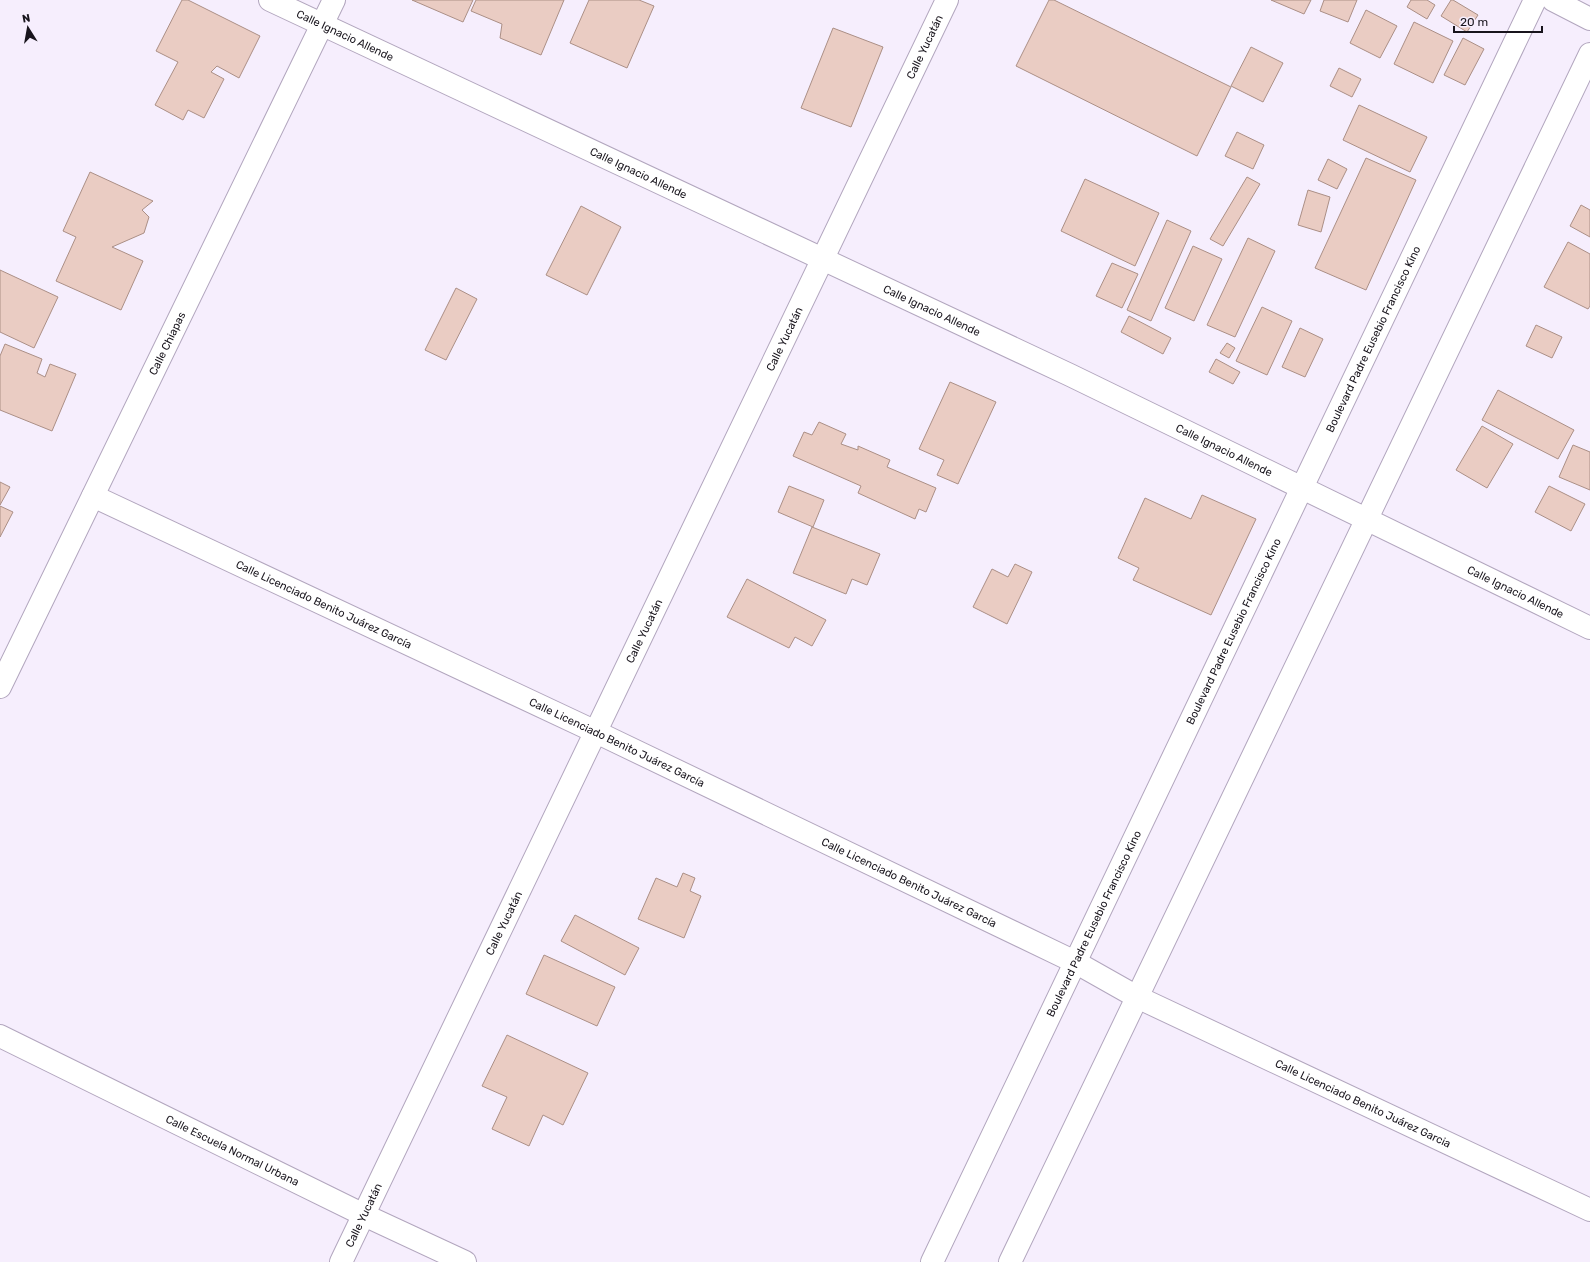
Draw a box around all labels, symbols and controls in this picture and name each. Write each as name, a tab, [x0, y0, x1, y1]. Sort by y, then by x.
street label: Calle Ignacio Allende	[294, 7, 396, 64]
north arrow	[8, 8, 48, 48]
scale bar	[1454, 8, 1542, 34]
text: N	[21, 12, 31, 26]
street label: Calle Yucatán	[904, 13, 946, 81]
text: 20 m	[1460, 15, 1488, 29]
street label: Calle Ignacio Allende	[588, 145, 689, 202]
street label: Boulevard Padre Eusebio Francisco Kino	[1323, 244, 1424, 434]
street label: Calle Ignacio Allende	[881, 282, 982, 339]
street label: Calle Yucatán	[764, 305, 806, 373]
street label: Calle Chiapas	[147, 310, 189, 377]
street label: Calle Ignacio Allende	[1174, 421, 1274, 479]
street label: Boulevard Padre Eusebio Francisco Kino	[1184, 536, 1284, 727]
street label: Calle Licenciado Benito Juárez García	[234, 558, 414, 652]
street label: Calle Ignacio Allende	[1465, 563, 1566, 621]
street label: Calle Yucatán	[624, 597, 665, 665]
street label: Calle Licenciado Benito Juárez García	[527, 696, 707, 790]
street label: Boulevard Padre Eusebio Francisco Kino	[1044, 829, 1144, 1019]
street label: Calle Licenciado Benito Juárez García	[819, 835, 999, 930]
street label: Calle Yucatán	[483, 889, 525, 957]
street label: Calle Licenciado Benito Juárez Garcia	[1273, 1057, 1453, 1151]
street label: Calle Escuela Normal Urbana	[163, 1112, 301, 1189]
street label: Calle Yucatán	[343, 1181, 385, 1249]

